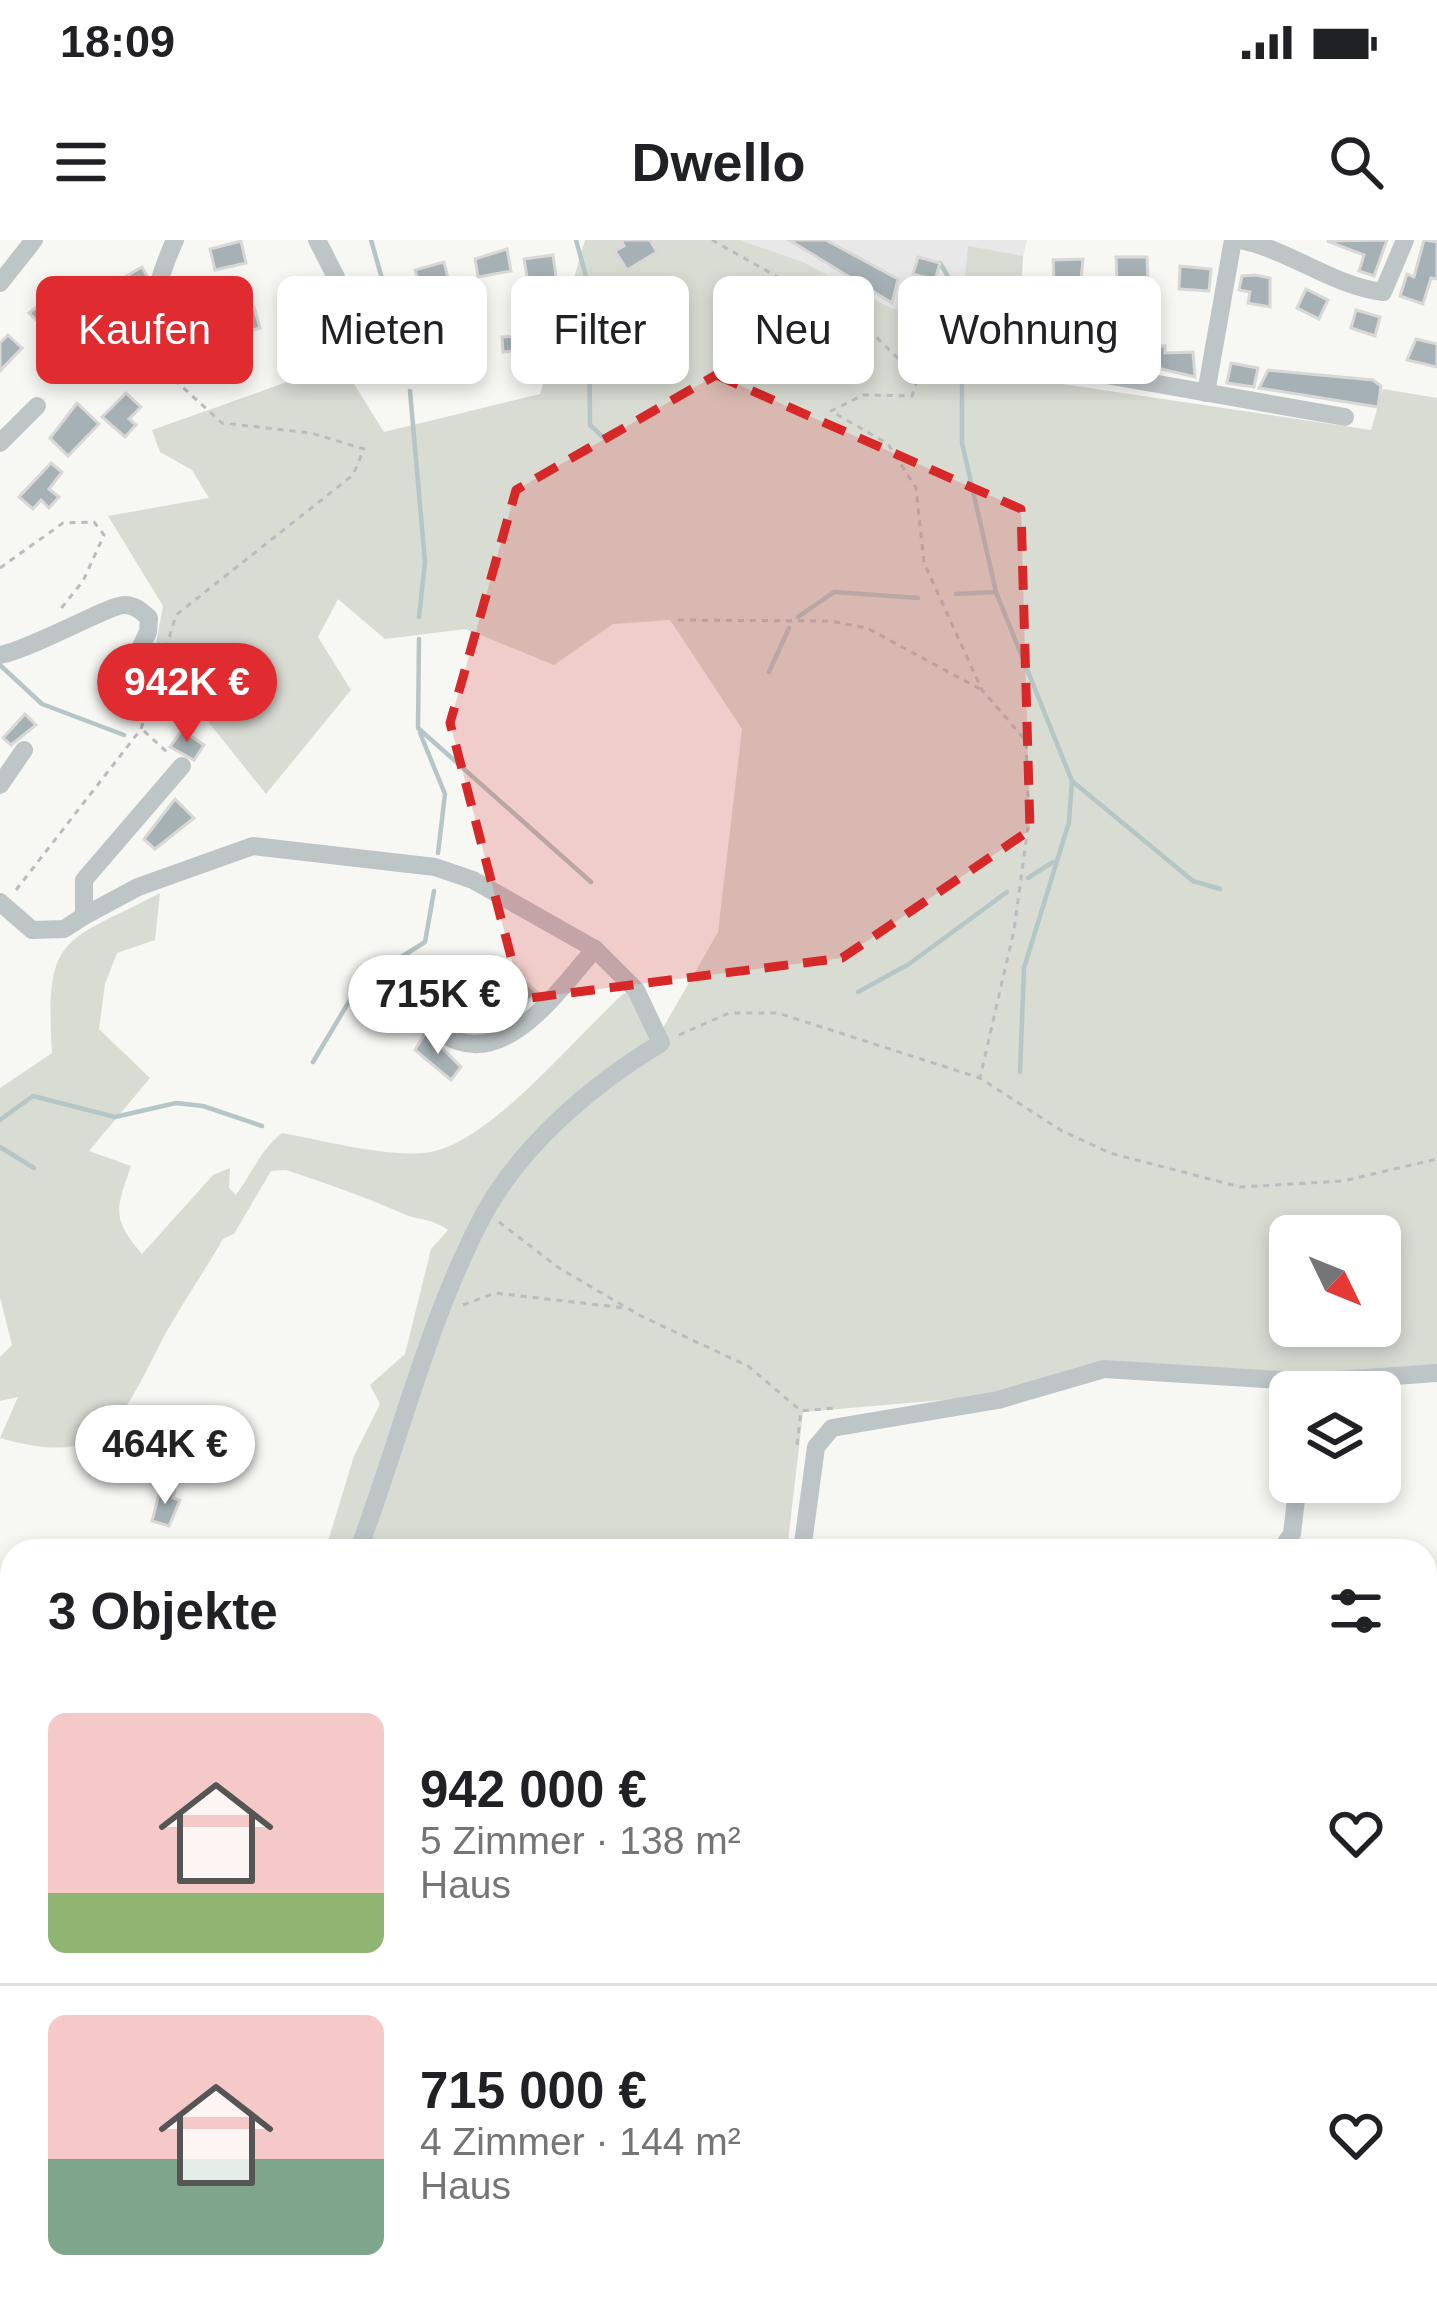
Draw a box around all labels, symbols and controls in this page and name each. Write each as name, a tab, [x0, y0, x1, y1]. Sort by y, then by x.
text: 18:09	[60, 16, 175, 67]
icon: menu	[48, 129, 114, 195]
icon: search	[1323, 129, 1389, 195]
text: Dwello	[631, 132, 806, 192]
chip: Kaufen	[36, 276, 253, 384]
chip: Mieten	[277, 276, 487, 384]
chip: Filter	[511, 276, 689, 384]
chip: Neu	[713, 276, 874, 384]
chip: Wohnung	[898, 276, 1161, 384]
pin: 942K €	[89, 643, 285, 745]
text: 942K €	[124, 660, 250, 703]
pin: 715K €	[340, 955, 536, 1057]
text: 715K €	[375, 972, 501, 1015]
north arrow	[1269, 1215, 1401, 1347]
map controls	[1269, 1215, 1401, 1503]
button: layers	[1269, 1371, 1401, 1503]
pin: 464K €	[67, 1405, 263, 1507]
text: 464K €	[102, 1422, 228, 1465]
icon: filters	[1323, 1578, 1389, 1644]
text: 3 Objekte	[48, 1583, 278, 1640]
icon: home	[144, 1761, 288, 1905]
text: 942 000 €	[420, 1761, 647, 1818]
icon: heart	[1323, 1800, 1389, 1866]
text: 5 Zimmer · 138 m²	[420, 1819, 741, 1862]
text: Haus	[420, 1863, 511, 1906]
text: 715 000 €	[420, 2062, 647, 2119]
icon: home	[144, 2063, 288, 2207]
icon: heart	[1323, 2102, 1389, 2168]
text: 4 Zimmer · 144 m²	[420, 2120, 741, 2163]
text: Haus	[420, 2164, 511, 2207]

